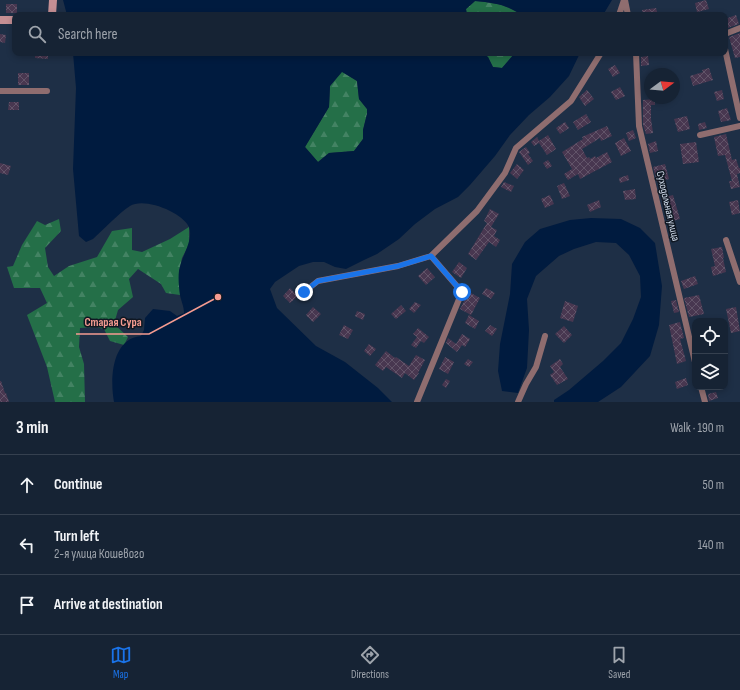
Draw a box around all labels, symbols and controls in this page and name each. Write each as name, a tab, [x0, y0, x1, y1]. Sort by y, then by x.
search box	[12, 12, 728, 56]
icon: search	[26, 23, 48, 45]
text: Search here	[58, 25, 118, 44]
north arrow	[644, 68, 680, 104]
street label: Суходольная улица	[654, 170, 682, 242]
route end	[295, 283, 313, 301]
route start	[453, 283, 471, 301]
callout: Старая Сура	[76, 310, 149, 334]
text: Старая Сура	[84, 315, 142, 330]
map controls	[692, 318, 728, 390]
button: locate	[692, 318, 728, 354]
button: layers	[692, 354, 728, 390]
text: 3 min	[16, 418, 49, 438]
text: Walk · 190 m	[670, 420, 724, 436]
icon: ahead	[16, 474, 38, 496]
text: Continue	[54, 475, 103, 494]
text: 50 m	[703, 477, 724, 493]
text: Turn left	[54, 527, 99, 546]
icon: left	[16, 534, 38, 556]
text: 140 m	[698, 537, 724, 553]
text: 2-я улица Кошевого	[54, 546, 144, 562]
icon: arrive	[16, 594, 38, 616]
text: Arrive at destination	[54, 595, 163, 614]
tab: Map	[110, 644, 132, 681]
tab: Directions	[351, 644, 389, 681]
tab: Saved	[608, 644, 630, 681]

